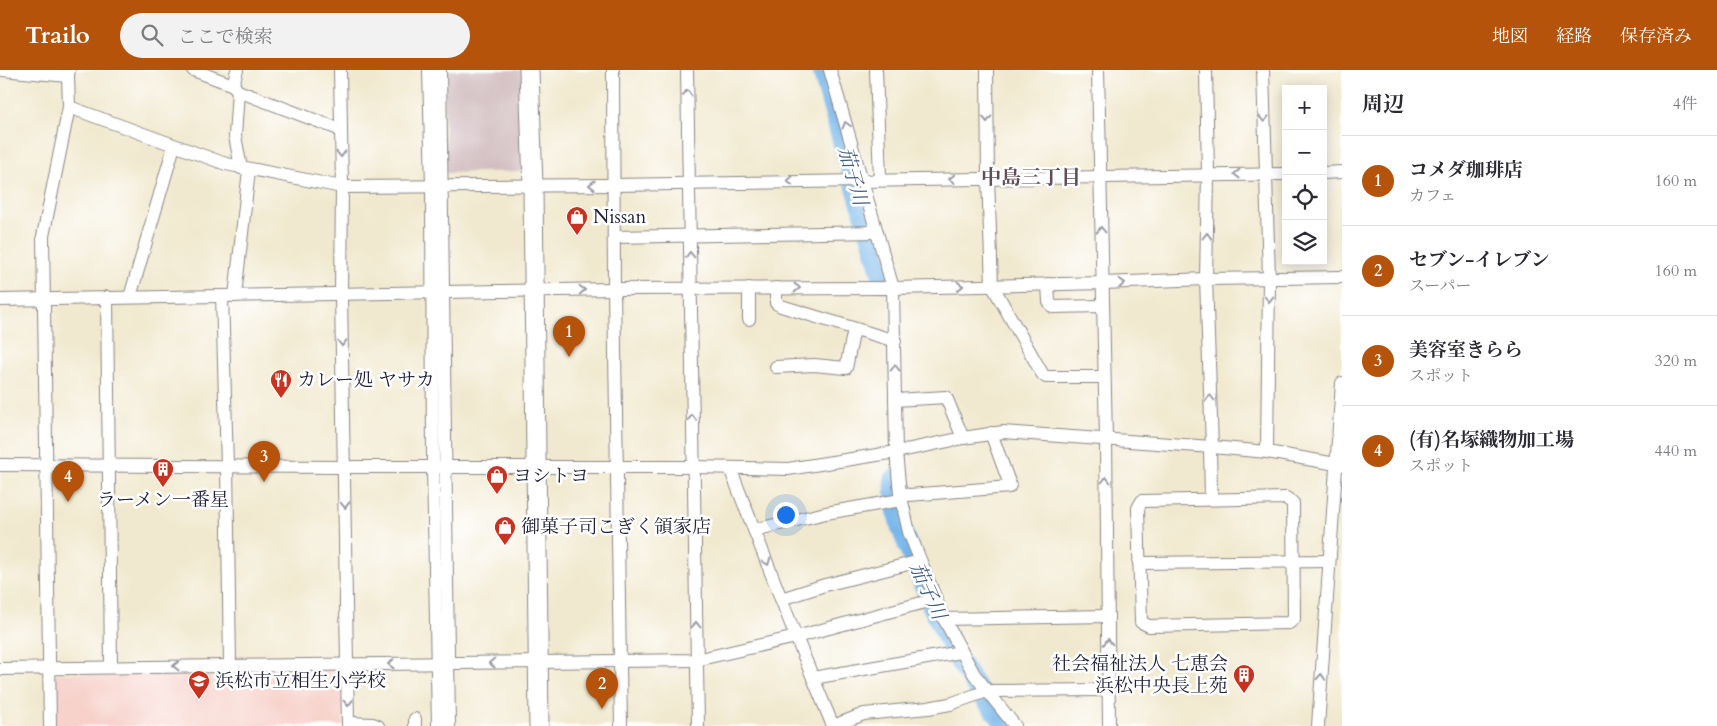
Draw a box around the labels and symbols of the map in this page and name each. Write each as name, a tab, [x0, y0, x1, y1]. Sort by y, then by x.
one-way arrow	[682, 89, 692, 96]
one-way arrow	[982, 115, 992, 123]
one-way arrow	[1259, 115, 1269, 123]
one-way arrow	[842, 121, 852, 129]
water label: 茄子川	[832, 143, 875, 210]
one-way arrow	[336, 150, 346, 158]
district label: 中島三丁目	[981, 164, 1081, 191]
one-way arrow	[1233, 169, 1240, 179]
one-way arrow	[948, 174, 956, 184]
one-way arrow	[785, 176, 793, 186]
one-way arrow	[588, 180, 596, 190]
place label: Nissan	[593, 204, 646, 230]
shop icon: Nissan	[565, 205, 589, 236]
one-way arrow	[1096, 226, 1107, 234]
one-way arrow	[1202, 232, 1212, 240]
one-way arrow	[685, 251, 696, 259]
one-way arrow	[1118, 277, 1126, 288]
one-way arrow	[956, 281, 964, 291]
one-way arrow	[794, 283, 801, 293]
one-way arrow	[578, 285, 586, 295]
one-way arrow	[1264, 295, 1274, 303]
pin: 1	[553, 316, 585, 357]
one-way arrow	[337, 340, 347, 347]
one-way arrow	[890, 364, 900, 372]
place label: カレー処 ヤサカ	[297, 367, 435, 393]
restaurant icon: カレー処 ヤサカ	[269, 368, 293, 399]
one-way arrow	[1205, 394, 1216, 402]
one-way arrow	[687, 414, 697, 422]
pin: 3	[248, 441, 280, 482]
building icon: ラーメン一番星	[151, 457, 175, 488]
pin: 4	[52, 461, 84, 502]
place label: ヨシトヨ	[513, 463, 589, 489]
shop icon: ヨシトヨ	[485, 464, 509, 495]
one-way arrow	[1101, 476, 1112, 484]
place label: ラーメン一番星	[97, 487, 229, 513]
one-way arrow	[340, 502, 351, 510]
your location	[773, 502, 799, 528]
place label: 御菓子司こぎく領家店	[521, 514, 711, 540]
shop icon: 御菓子司こぎく領家店	[493, 515, 517, 546]
one-way arrow	[760, 557, 771, 566]
water label: 茄子川	[903, 558, 953, 626]
one-way arrow	[691, 621, 701, 628]
one-way arrow	[1103, 638, 1113, 646]
place label: 社会福祉法人 七恵会 浜松中央長上苑	[1052, 651, 1228, 699]
one-way arrow	[487, 657, 495, 668]
one-way arrow	[387, 658, 395, 669]
one-way arrow	[172, 661, 180, 671]
building icon: 社会福祉法人 七恵会 浜松中央長上苑	[1232, 663, 1256, 694]
place label: 浜松市立相生小学校	[215, 668, 386, 694]
pin: 2	[586, 668, 618, 709]
school or university icon: 浜松市立相生小学校	[187, 669, 211, 700]
one-way arrow	[1315, 673, 1326, 681]
one-way arrow	[343, 700, 353, 707]

